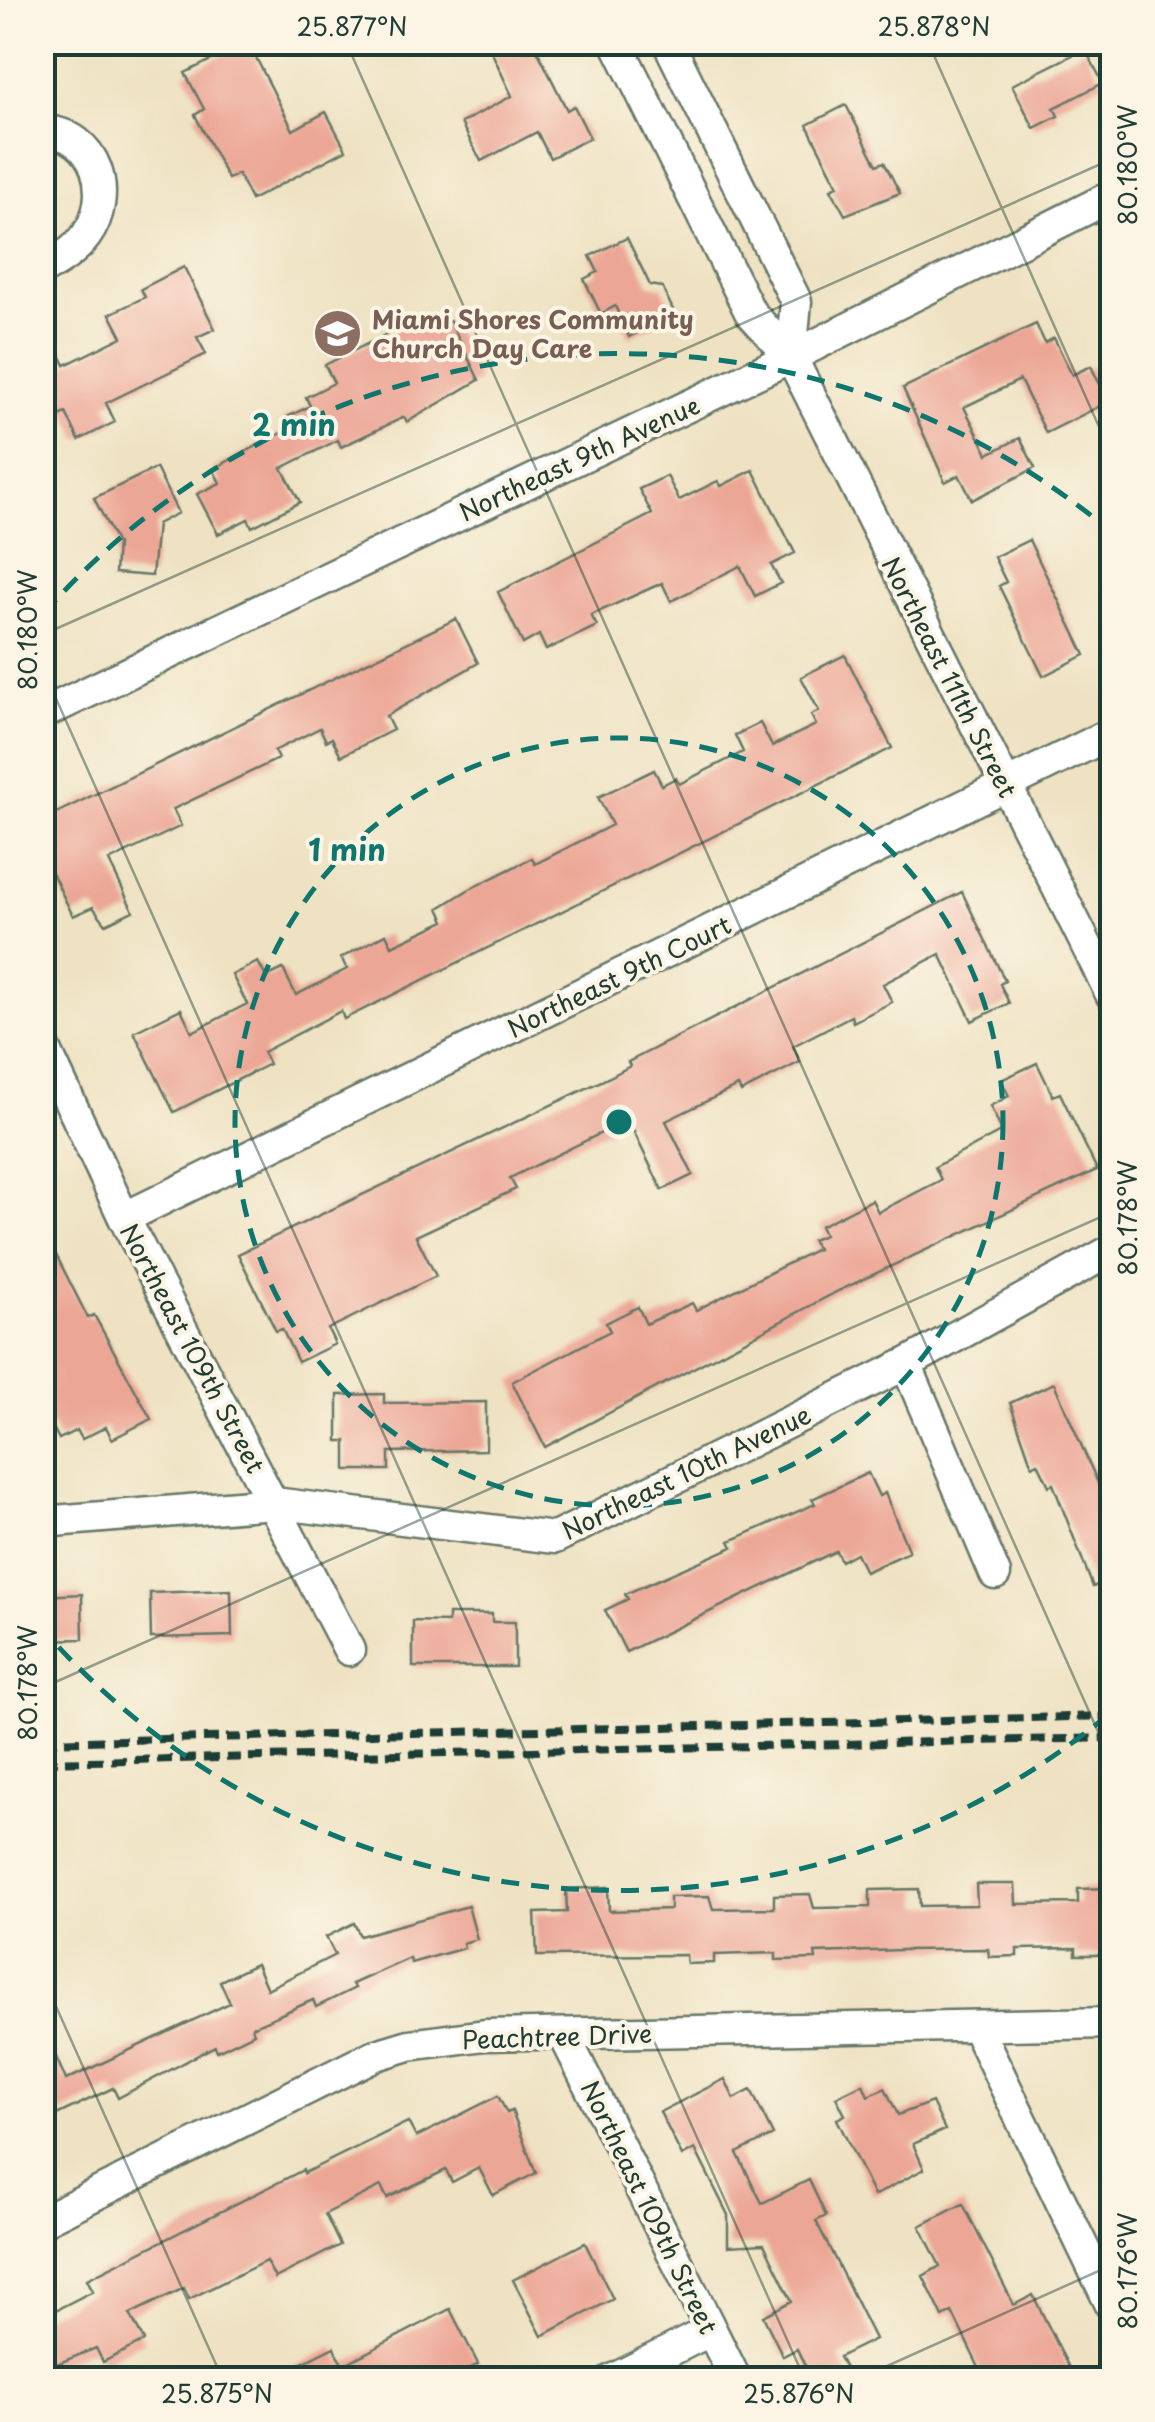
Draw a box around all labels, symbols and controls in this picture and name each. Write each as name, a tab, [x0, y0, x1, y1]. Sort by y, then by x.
text: 25.877°N	[296, 7, 408, 45]
text: 25.878°N	[878, 7, 990, 45]
text: 80.180°W	[1108, 104, 1146, 225]
place label: Miami Shores Community Church Day Care	[372, 300, 694, 367]
school or university icon: Miami Shores Community Church Day Care	[311, 307, 363, 359]
street label: Northeast 9th Avenue	[452, 386, 706, 530]
text: 2 min	[252, 401, 336, 446]
street label: Northeast 111th Street	[873, 550, 1027, 804]
text: 80.180°W	[8, 569, 46, 690]
text: 1 min	[308, 826, 386, 871]
street label: Northeast 9th Court	[501, 905, 737, 1047]
centre of rings	[601, 1104, 637, 1140]
text: 80.178°W	[1108, 1160, 1146, 1276]
street label: Northeast 109th Street	[111, 1216, 275, 1480]
street label: Northeast 10th Avenue	[555, 1395, 817, 1549]
text: 80.178°W	[8, 1625, 46, 1741]
street label: Peachtree Drive	[461, 2014, 653, 2058]
street label: Northeast 109th Street	[572, 2074, 728, 2340]
text: 80.176°W	[1108, 2212, 1146, 2329]
text: 25.875°N	[161, 2374, 273, 2412]
text: 25.876°N	[743, 2374, 855, 2412]

